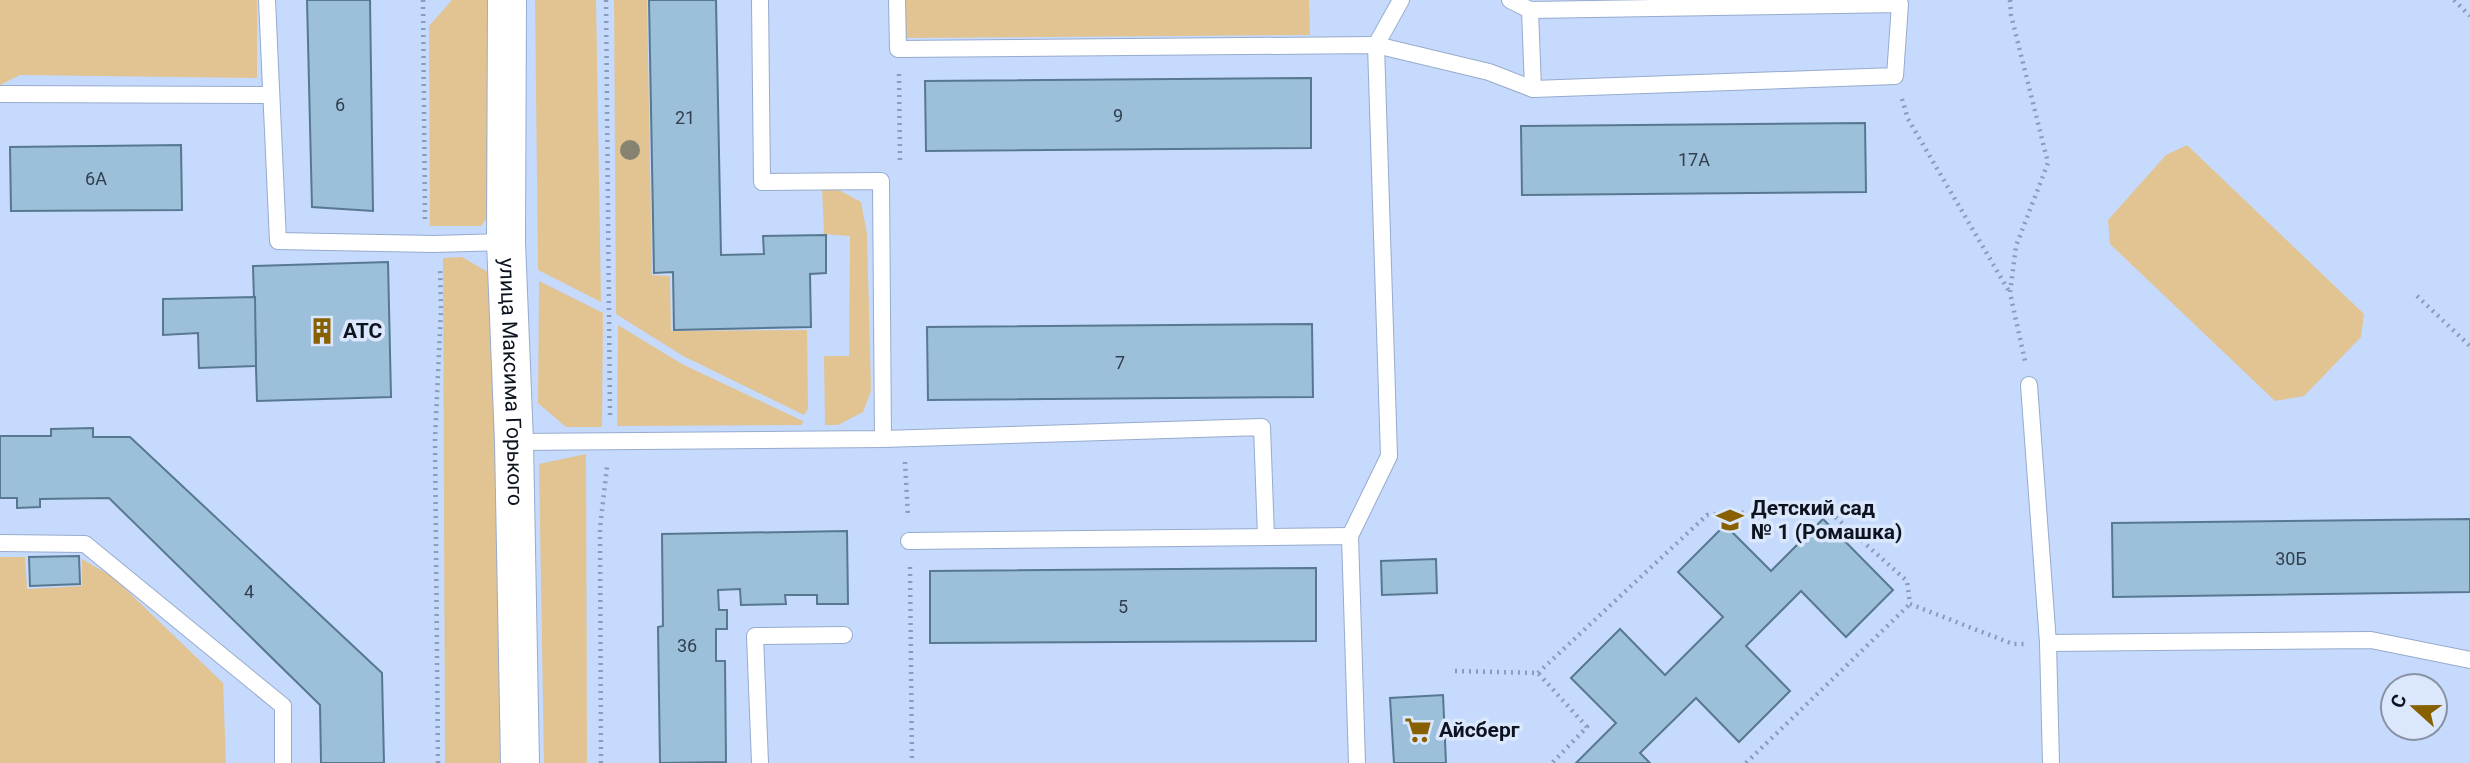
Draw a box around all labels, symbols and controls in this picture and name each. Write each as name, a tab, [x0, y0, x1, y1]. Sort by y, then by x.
house number: 6	[335, 94, 345, 115]
house number: 9	[1113, 105, 1123, 126]
house number: 21	[675, 107, 695, 128]
house number: 17А	[1678, 149, 1710, 170]
house number: 6А	[85, 168, 107, 189]
street label: улица Максима Горького	[495, 258, 527, 506]
building icon: АТС	[307, 316, 337, 346]
place label: АТС	[343, 319, 383, 343]
house number: 7	[1115, 352, 1125, 373]
place label: Детский сад № 1 (Ромашка)	[1751, 496, 1902, 544]
school or university icon: Детский сад № 1 (Ромашка)	[1715, 505, 1745, 535]
house number: 30Б	[2275, 548, 2307, 569]
house number: 4	[244, 581, 254, 602]
house number: 5	[1118, 596, 1128, 617]
house number: 36	[677, 635, 697, 656]
north arrow	[2379, 672, 2449, 742]
text: С	[2386, 691, 2412, 711]
supermarket icon: Айсберг	[1403, 715, 1433, 745]
place label: Айсберг	[1439, 718, 1520, 742]

